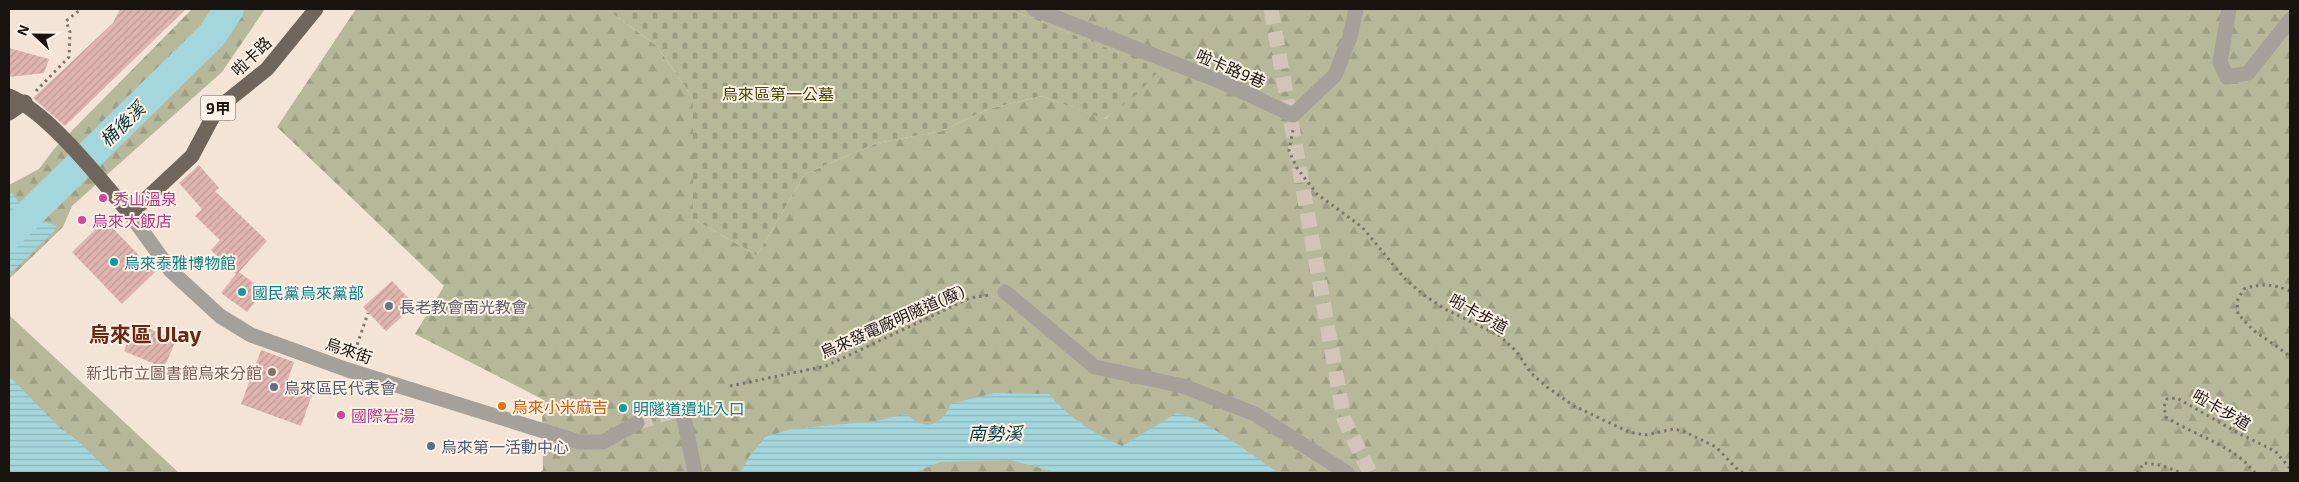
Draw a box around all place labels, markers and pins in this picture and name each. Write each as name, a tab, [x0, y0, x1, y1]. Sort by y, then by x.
place label: 秀山溫泉	[113, 189, 177, 208]
marker: 秀山溫泉	[97, 192, 109, 204]
place label: 烏來大飯店	[92, 211, 172, 230]
marker: 烏來大飯店	[76, 214, 88, 226]
place label: 烏來泰雅博物館	[124, 253, 236, 272]
marker: 烏來泰雅博物館	[108, 256, 120, 268]
place label: 國民黨烏來黨部	[252, 283, 364, 302]
marker: 國民黨烏來黨部	[236, 286, 248, 298]
place label: 長老教會南光教會	[399, 297, 527, 316]
marker: 長老教會南光教會	[383, 300, 395, 312]
place label: 新北市立圖書館烏來分館	[86, 363, 262, 382]
marker: 新北市立圖書館烏來分館	[266, 366, 278, 378]
place label: 烏來區民代表會	[284, 378, 396, 397]
marker: 烏來區民代表會	[268, 381, 280, 393]
place label: 烏來小米麻吉	[512, 397, 608, 416]
place label: 明隧道遺址入口	[633, 399, 745, 418]
marker: 烏來小米麻吉	[496, 400, 508, 412]
marker: 明隧道遺址入口	[617, 402, 629, 414]
place label: 國際岩湯	[351, 406, 415, 425]
marker: 國際岩湯	[335, 409, 347, 421]
place label: 烏來第一活動中心	[441, 437, 569, 456]
marker: 烏來第一活動中心	[425, 440, 437, 452]

